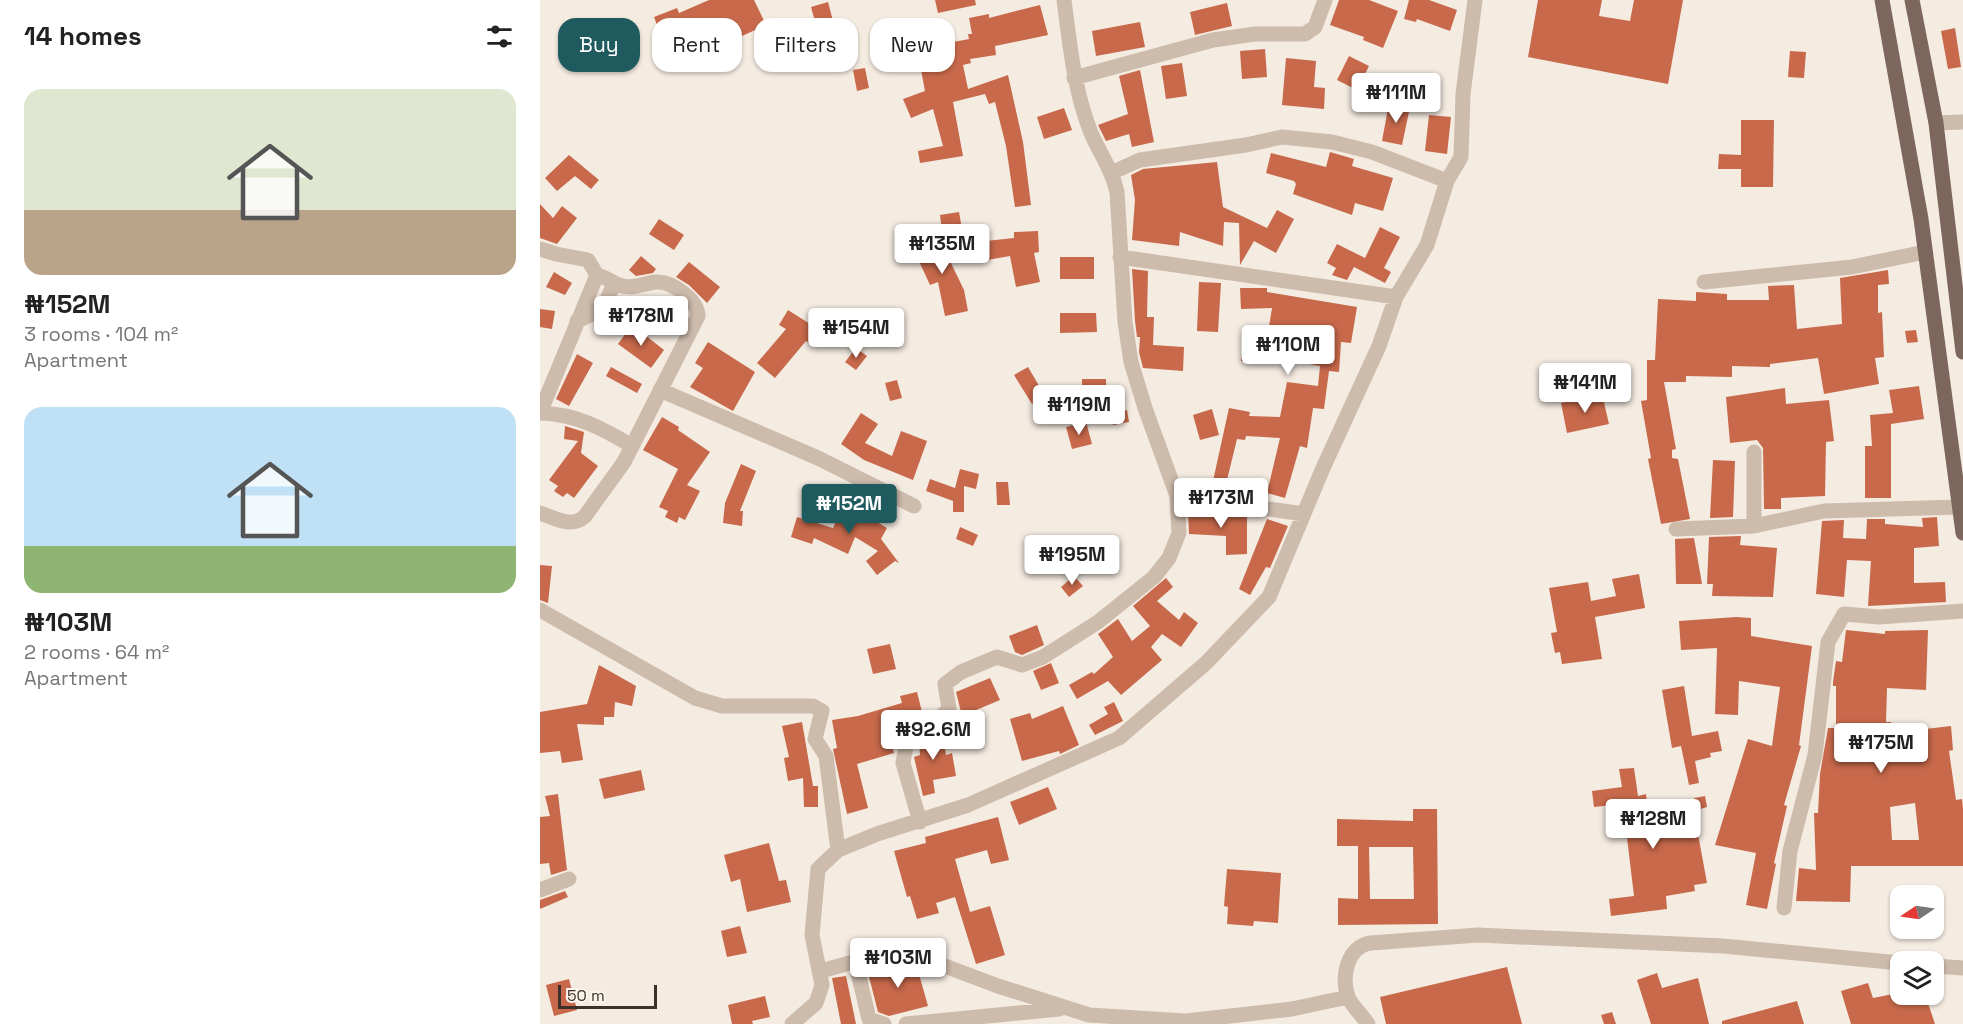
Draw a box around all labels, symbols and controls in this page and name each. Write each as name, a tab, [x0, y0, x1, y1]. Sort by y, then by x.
chip: Buy	[558, 18, 640, 72]
chip: Rent	[652, 18, 742, 72]
chip: Filters	[754, 18, 858, 72]
chip: New	[870, 18, 955, 72]
text: 14 homes	[24, 19, 142, 53]
icon: filters	[483, 20, 516, 53]
pin: ₦111M	[1354, 73, 1438, 124]
text: ₦111M	[1366, 79, 1426, 105]
icon: home	[216, 128, 324, 236]
pin: ₦135M	[900, 224, 984, 275]
text: ₦135M	[909, 230, 975, 256]
text: ₦152M	[24, 287, 110, 321]
pin: ₦178M	[599, 296, 683, 347]
text: ₦178M	[608, 302, 674, 328]
pin: ₦154M	[814, 308, 898, 359]
text: ₦154M	[822, 314, 890, 340]
text: 3 rooms · 104 m²	[24, 321, 178, 347]
pin: ₦110M	[1246, 325, 1330, 376]
text: ₦110M	[1256, 331, 1320, 357]
text: Apartment	[24, 347, 128, 373]
pin: ₦141M	[1543, 363, 1627, 414]
text: ₦141M	[1553, 369, 1617, 395]
pin: ₦119M	[1037, 385, 1121, 436]
text: ₦119M	[1047, 391, 1111, 417]
icon: home	[216, 446, 324, 554]
pin: ₦173M	[1179, 478, 1263, 529]
pin: ₦152M	[807, 484, 891, 535]
text: ₦173M	[1188, 484, 1254, 510]
text: ₦152M	[816, 490, 882, 516]
pin: ₦195M	[1030, 535, 1114, 586]
text: ₦195M	[1038, 541, 1106, 567]
text: ₦103M	[24, 605, 112, 639]
text: 2 rooms · 64 m²	[24, 639, 169, 665]
text: Apartment	[24, 665, 128, 691]
pin: ₦92.6M	[884, 710, 982, 761]
text: ₦92.6M	[895, 716, 971, 742]
pin: ₦175M	[1839, 723, 1923, 774]
text: ₦175M	[1848, 729, 1914, 755]
pin: ₦128M	[1611, 799, 1695, 850]
text: ₦128M	[1620, 805, 1686, 831]
north arrow	[1890, 885, 1944, 939]
map controls	[1890, 885, 1944, 1005]
pin: ₦103M	[856, 938, 940, 989]
text: ₦103M	[864, 944, 932, 970]
button: layers	[1890, 951, 1944, 1005]
scale bar	[558, 982, 657, 1010]
text: 50 m	[567, 985, 605, 1006]

